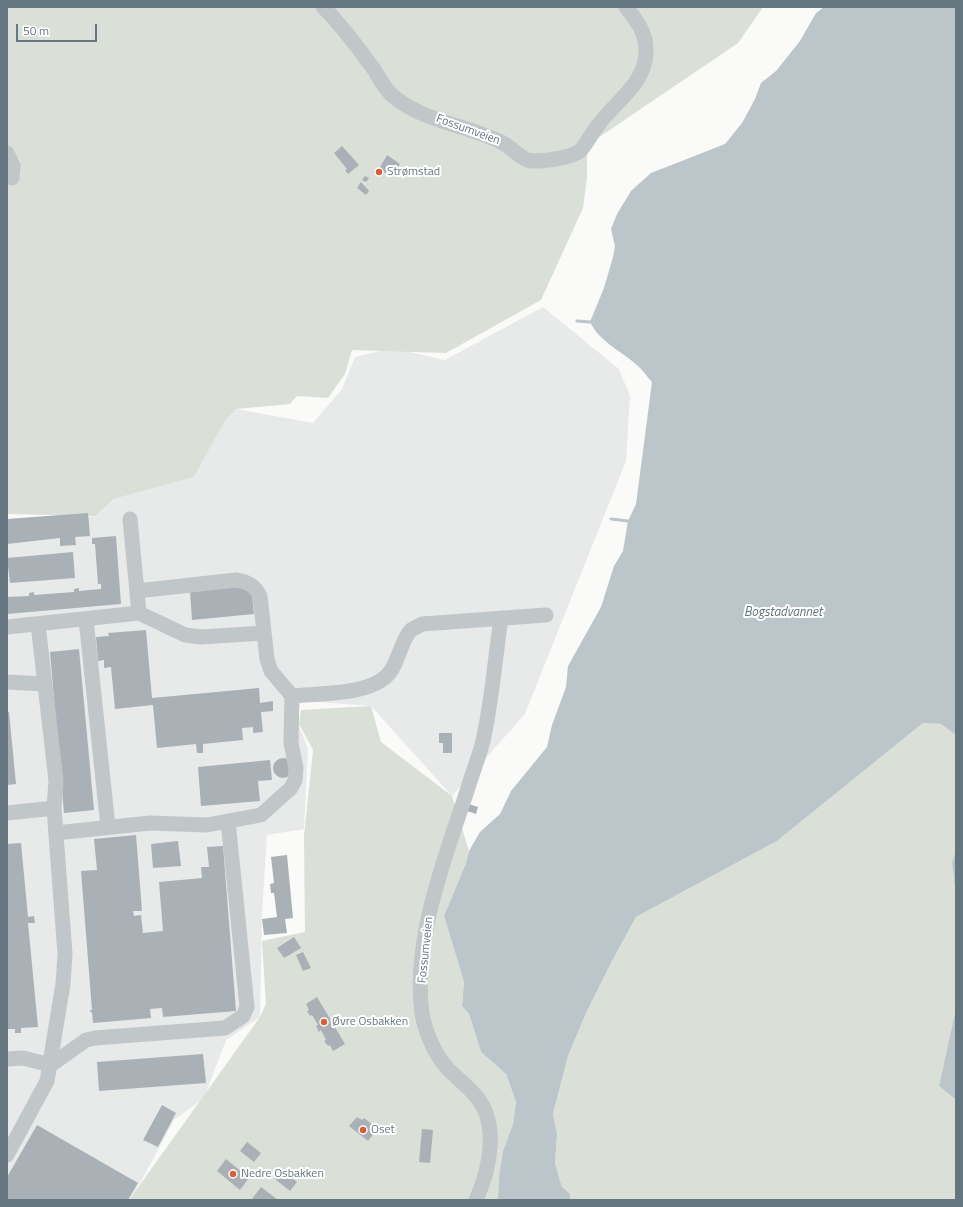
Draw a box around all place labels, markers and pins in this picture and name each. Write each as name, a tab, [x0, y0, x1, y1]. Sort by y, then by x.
place label: Strømstad	[387, 165, 440, 179]
marker: Strømstad	[374, 167, 384, 177]
place label: Øvre Osbakken	[332, 1015, 408, 1029]
marker: Øvre Osbakken	[319, 1017, 329, 1027]
place label: Oset	[371, 1123, 395, 1137]
marker: Oset	[358, 1125, 368, 1135]
place label: Nedre Osbakken	[241, 1167, 324, 1181]
marker: Nedre Osbakken	[228, 1169, 238, 1179]

